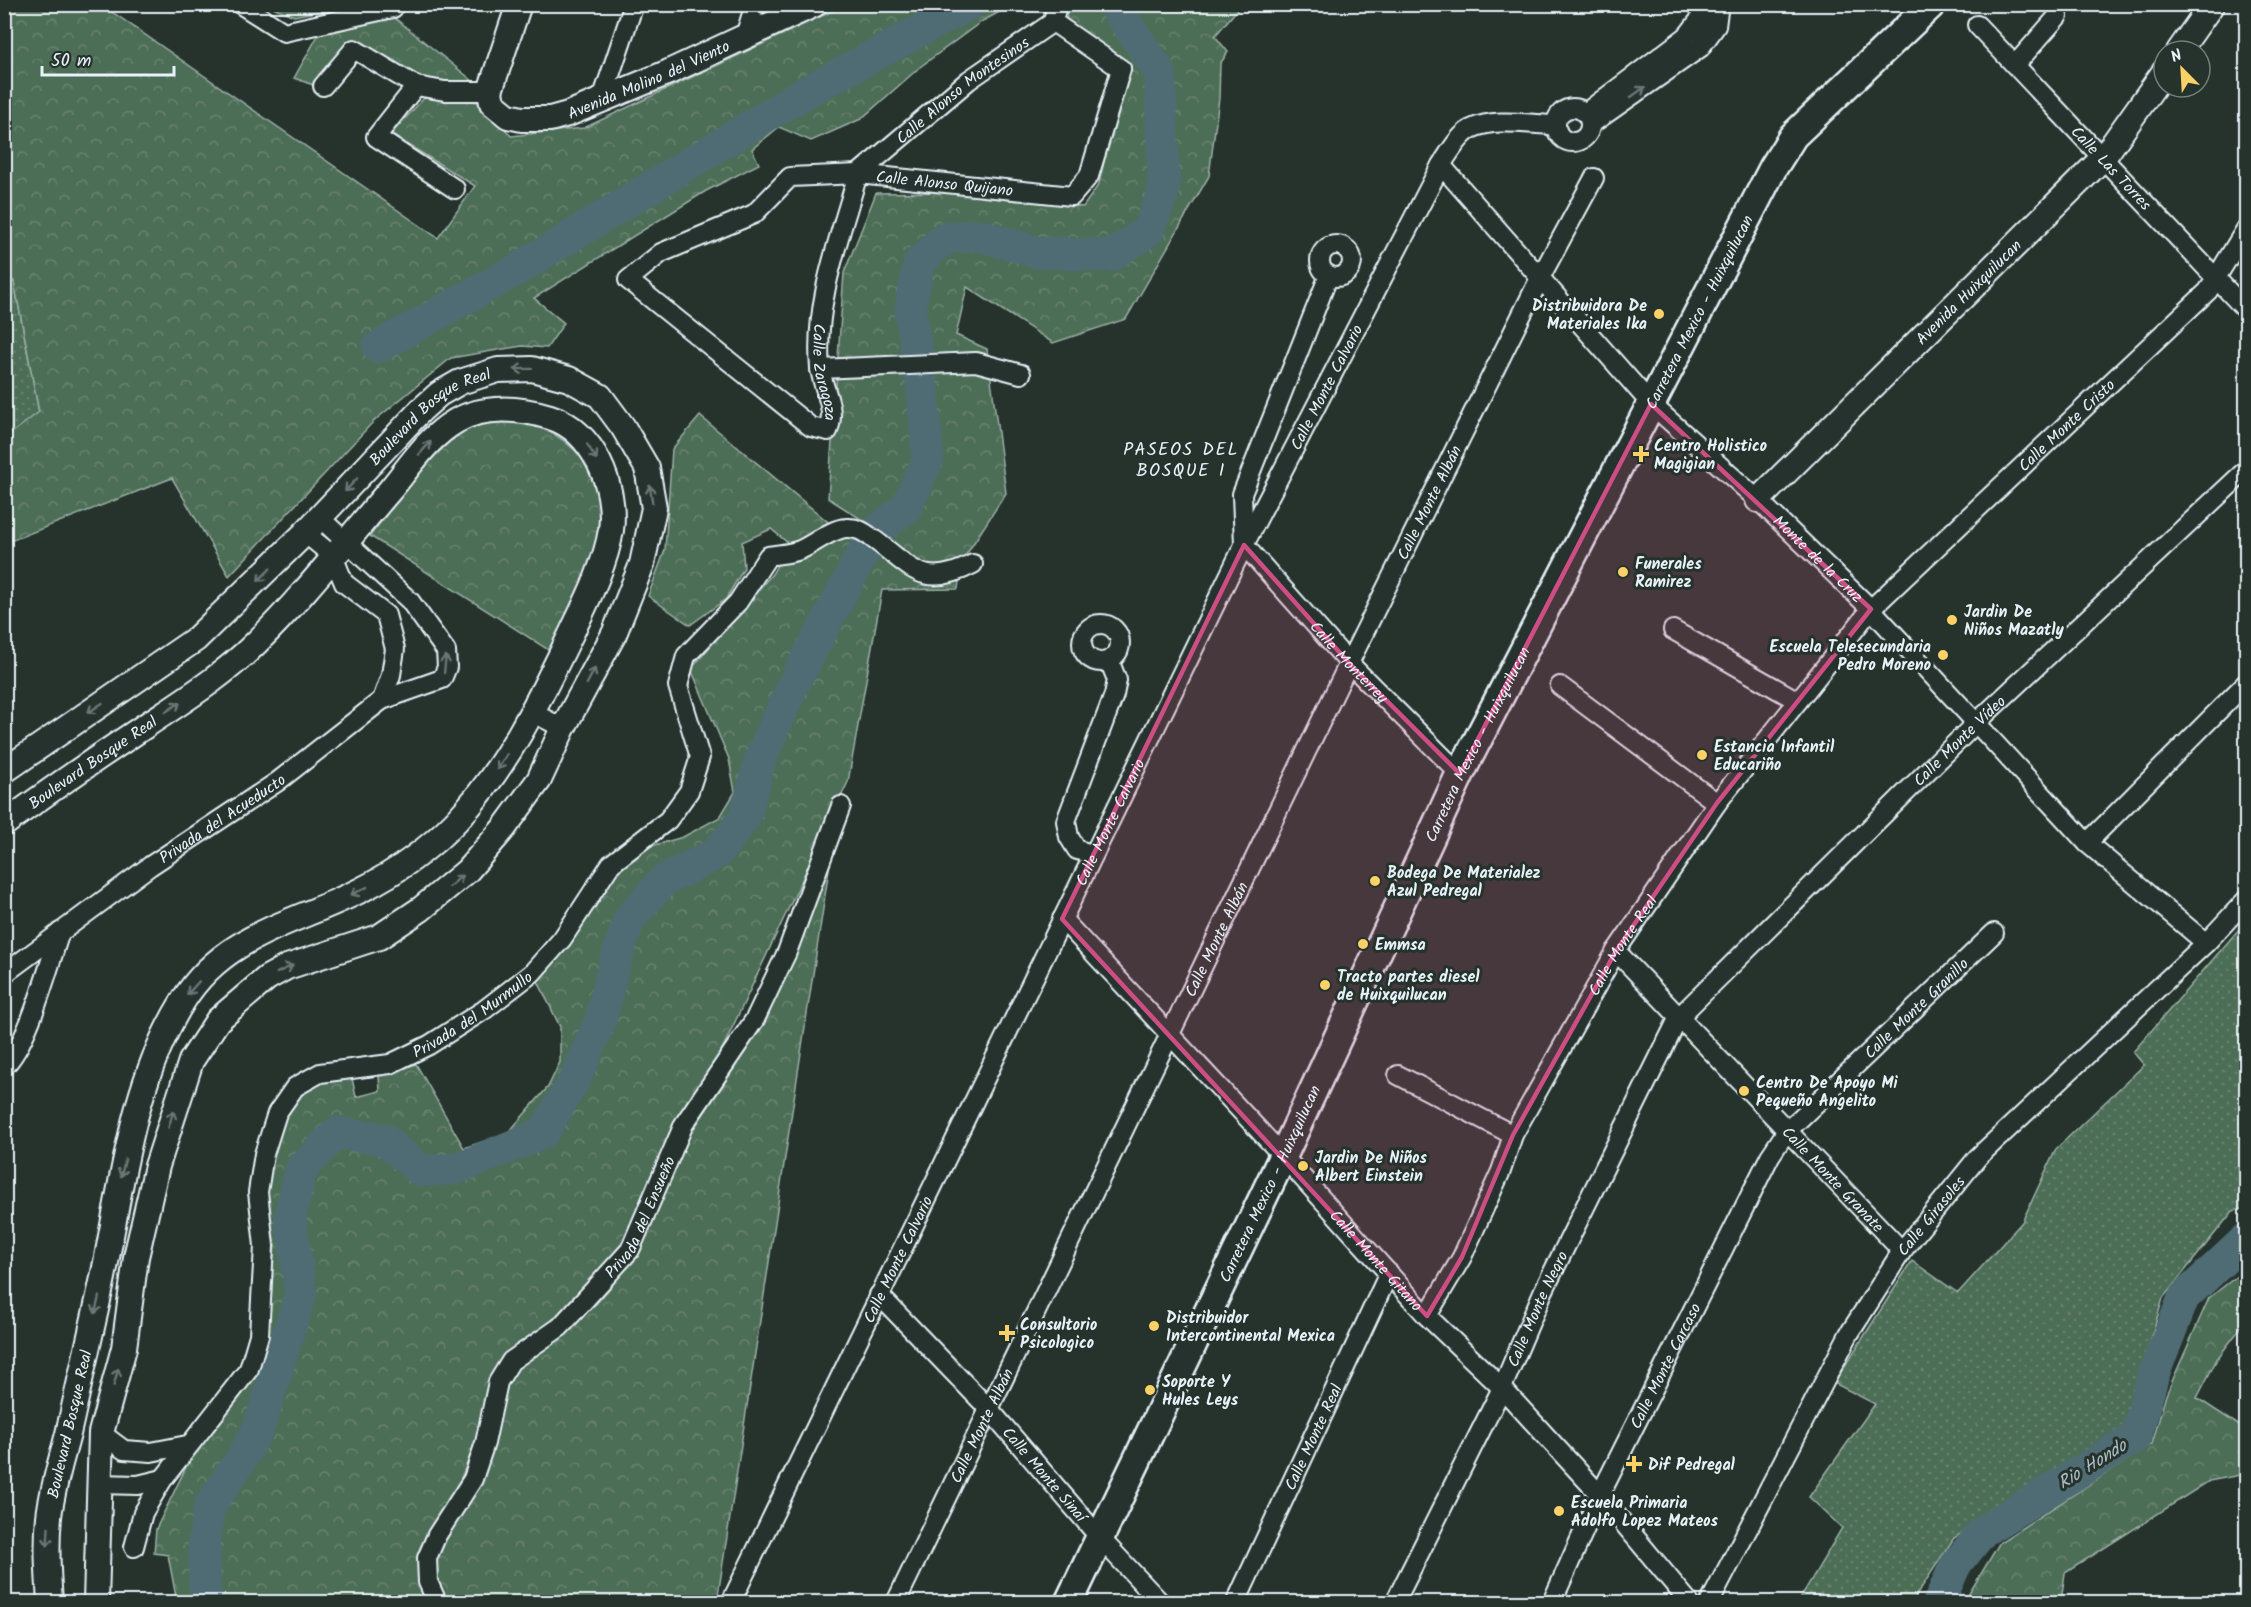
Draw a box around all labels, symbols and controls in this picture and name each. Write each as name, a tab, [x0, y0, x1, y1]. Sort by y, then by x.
street label: Calle Alonso Montesinos	[891, 31, 1035, 151]
street label: Avenida Molino del Viento	[564, 34, 734, 127]
scale bar	[42, 39, 174, 77]
north arrow	[2152, 39, 2212, 99]
text: N	[2167, 43, 2186, 70]
text: 50 m	[51, 47, 91, 76]
one-way arrow	[1629, 86, 1646, 98]
street label: Calle Las Torres	[2064, 121, 2157, 217]
street label: Calle Alonso Quijano	[875, 165, 1014, 204]
street label: Carretera Mexico - Huixquilucan	[1640, 211, 1761, 414]
street label: Avenida Huixquilucan	[1910, 234, 2028, 351]
place label: Distribuidora De Materiales Ika	[1532, 294, 1647, 337]
marker: Distribuidora De Materiales Ika	[1652, 307, 1666, 321]
street label: Calle Monte Calvario	[1284, 320, 1370, 455]
street label: Calle Zaragoza	[805, 323, 842, 421]
street label: Boulevard Bosque Real	[364, 362, 494, 472]
one-way arrow	[514, 364, 534, 375]
street label: Calle Monte Cristo	[2013, 374, 2121, 478]
place label: Centro Holistico Magigian	[1654, 434, 1767, 477]
district label: PASEOS DEL BOSQUE I	[1123, 436, 1239, 486]
one-way arrow	[418, 440, 432, 455]
street label: Calle Monte Albán	[1391, 441, 1469, 564]
one-way arrow	[587, 443, 599, 460]
marker: Centro Holistico Magigian	[1632, 445, 1650, 463]
one-way arrow	[344, 477, 358, 492]
one-way arrow	[646, 485, 657, 505]
street label: Monte de la Cruz	[1767, 510, 1868, 609]
place label: Funerales Ramirez	[1635, 552, 1702, 595]
marker: Funerales Ramirez	[1616, 565, 1630, 579]
one-way arrow	[257, 567, 272, 582]
place label: Jardin De Niños Mazatly	[1964, 600, 2065, 643]
marker: Jardin De Niños Mazatly	[1945, 613, 1959, 627]
street label: Calle Monterrey	[1303, 616, 1394, 710]
place label: Escuela Telesecundaria Pedro Moreno	[1770, 635, 1931, 678]
street label: Carretera Mexico - Huixquilucan	[1419, 643, 1538, 847]
marker: Escuela Telesecundaria Pedro Moreno	[1936, 648, 1950, 662]
one-way arrow	[440, 655, 451, 674]
one-way arrow	[586, 668, 597, 686]
street label: Calle Monte Vídeo	[1908, 690, 2012, 793]
one-way arrow	[165, 701, 182, 714]
one-way arrow	[88, 702, 104, 714]
street label: Boulevard Bosque Real	[24, 710, 163, 816]
place label: Estancia Infantil Educariño	[1714, 735, 1835, 778]
marker: Estancia Infantil Educariño	[1695, 748, 1709, 762]
one-way arrow	[496, 753, 508, 770]
street label: Calle Monte Calvario	[1069, 755, 1152, 890]
street label: Privada del Acueducto	[154, 768, 292, 871]
place label: Bodega De Materialez Azul Pedregal	[1387, 861, 1541, 904]
one-way arrow	[448, 874, 464, 887]
marker: Bodega De Materialez Azul Pedregal	[1368, 874, 1382, 888]
street label: Calle Monte Albán	[1179, 878, 1256, 1001]
one-way arrow	[350, 885, 368, 897]
street label: Calle Monte Real	[1582, 891, 1665, 1001]
place label: Emmsa	[1375, 933, 1426, 958]
marker: Emmsa	[1356, 937, 1370, 951]
street label: Calle Monte Granillo	[1859, 953, 1975, 1065]
one-way arrow	[275, 963, 293, 974]
place label: Tracto partes diesel de Huixquilucan	[1337, 965, 1480, 1008]
street label: Privada del Murmullo	[409, 966, 539, 1065]
marker: Tracto partes diesel de Huixquilucan	[1318, 978, 1332, 992]
one-way arrow	[186, 980, 200, 995]
place label: Centro De Apoyo Mi Pequeño Angelito	[1756, 1071, 1898, 1114]
street label: Carretera Mexico - Huixquilucan	[1213, 1081, 1328, 1287]
marker: Centro De Apoyo Mi Pequeño Angelito	[1737, 1084, 1751, 1098]
one-way arrow	[165, 1110, 177, 1129]
street label: Calle Monte Granate	[1775, 1121, 1889, 1239]
place label: Jardin De Niños Albert Einstein	[1315, 1146, 1428, 1189]
street label: Privada del Ensueño	[599, 1153, 683, 1284]
one-way arrow	[116, 1158, 128, 1177]
marker: Jardin De Niños Albert Einstein	[1296, 1159, 1310, 1173]
street label: Calle Girasoles	[1892, 1171, 1972, 1262]
street label: Calle Monte Calvario	[857, 1192, 940, 1328]
street label: Calle Monte Gitano	[1323, 1204, 1428, 1318]
street label: Calle Monte Negro	[1501, 1247, 1575, 1371]
one-way arrow	[90, 1295, 102, 1314]
street label: Calle Monte Carcaso	[1624, 1299, 1708, 1434]
place label: Distribuidor Intercontinental Mexica	[1166, 1306, 1335, 1349]
place label: Consultorio Psicologico	[1020, 1313, 1097, 1356]
marker: Distribuidor Intercontinental Mexica	[1147, 1319, 1161, 1333]
marker: Consultorio Psicologico	[998, 1324, 1016, 1342]
street label: Boulevard Bosque Real	[41, 1348, 100, 1501]
street label: Calle Monte Albán	[944, 1364, 1021, 1488]
one-way arrow	[111, 1368, 122, 1387]
place label: Soporte Y Hules Leys	[1162, 1370, 1239, 1413]
street label: Calle Monte Real	[1279, 1380, 1350, 1495]
marker: Soporte Y Hules Leys	[1143, 1383, 1157, 1397]
street label: Calle Monte Sinaí	[995, 1422, 1093, 1530]
water label: Rio Hondo	[2052, 1432, 2135, 1498]
place label: Dif Pedregal	[1648, 1453, 1736, 1478]
marker: Dif Pedregal	[1625, 1455, 1643, 1473]
place label: Escuela Primaria Adolfo Lopez Mateos	[1571, 1491, 1719, 1534]
marker: Escuela Primaria Adolfo Lopez Mateos	[1552, 1504, 1566, 1518]
one-way arrow	[42, 1526, 53, 1546]

